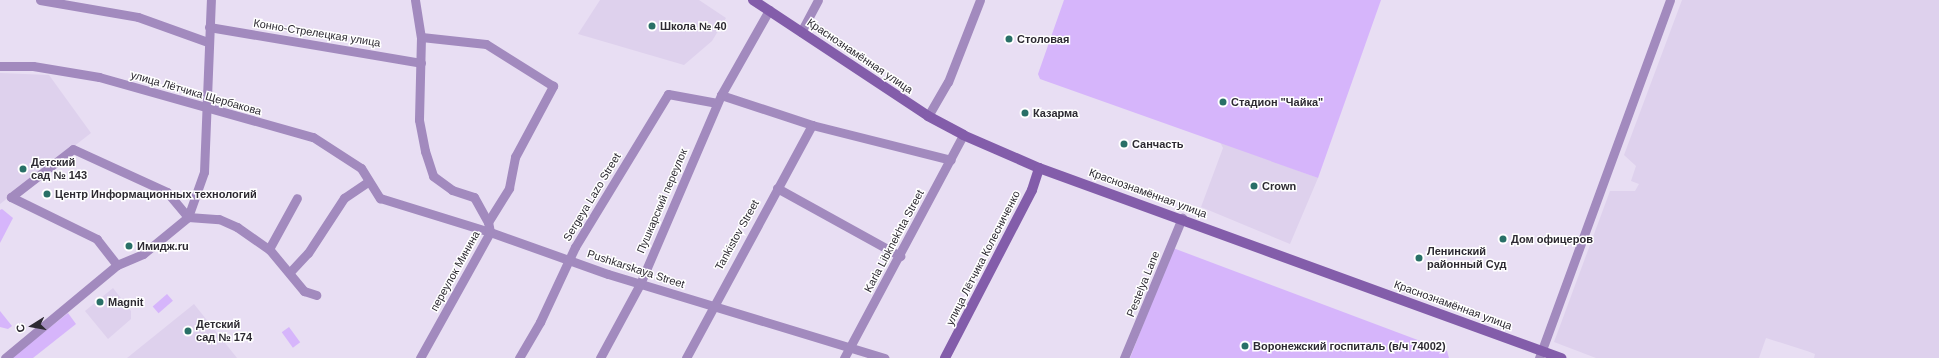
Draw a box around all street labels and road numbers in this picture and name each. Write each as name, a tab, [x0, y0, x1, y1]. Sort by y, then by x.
street label: Конно-Стрелецкая улица	[252, 16, 382, 50]
street label: Краснознамённая улица	[805, 16, 915, 96]
street label: улица Лётчика Щербакова	[129, 68, 263, 118]
street label: Пушкарский переулок	[634, 147, 690, 255]
street label: Sergeya Lazo Street	[561, 151, 623, 243]
street label: Краснознамённая улица	[1087, 165, 1209, 221]
street label: Karla Libknekhta Street	[861, 187, 927, 295]
street label: улица Лётчика Колесниченко	[943, 188, 1023, 328]
street label: Tankistov Street	[712, 198, 762, 272]
street label: переулок Минина	[427, 229, 483, 313]
street label: Pushkarskaya Street	[586, 247, 686, 291]
street label: Pestelya Lane	[1124, 249, 1162, 319]
street label: Краснознамённая улица	[1392, 277, 1514, 333]

